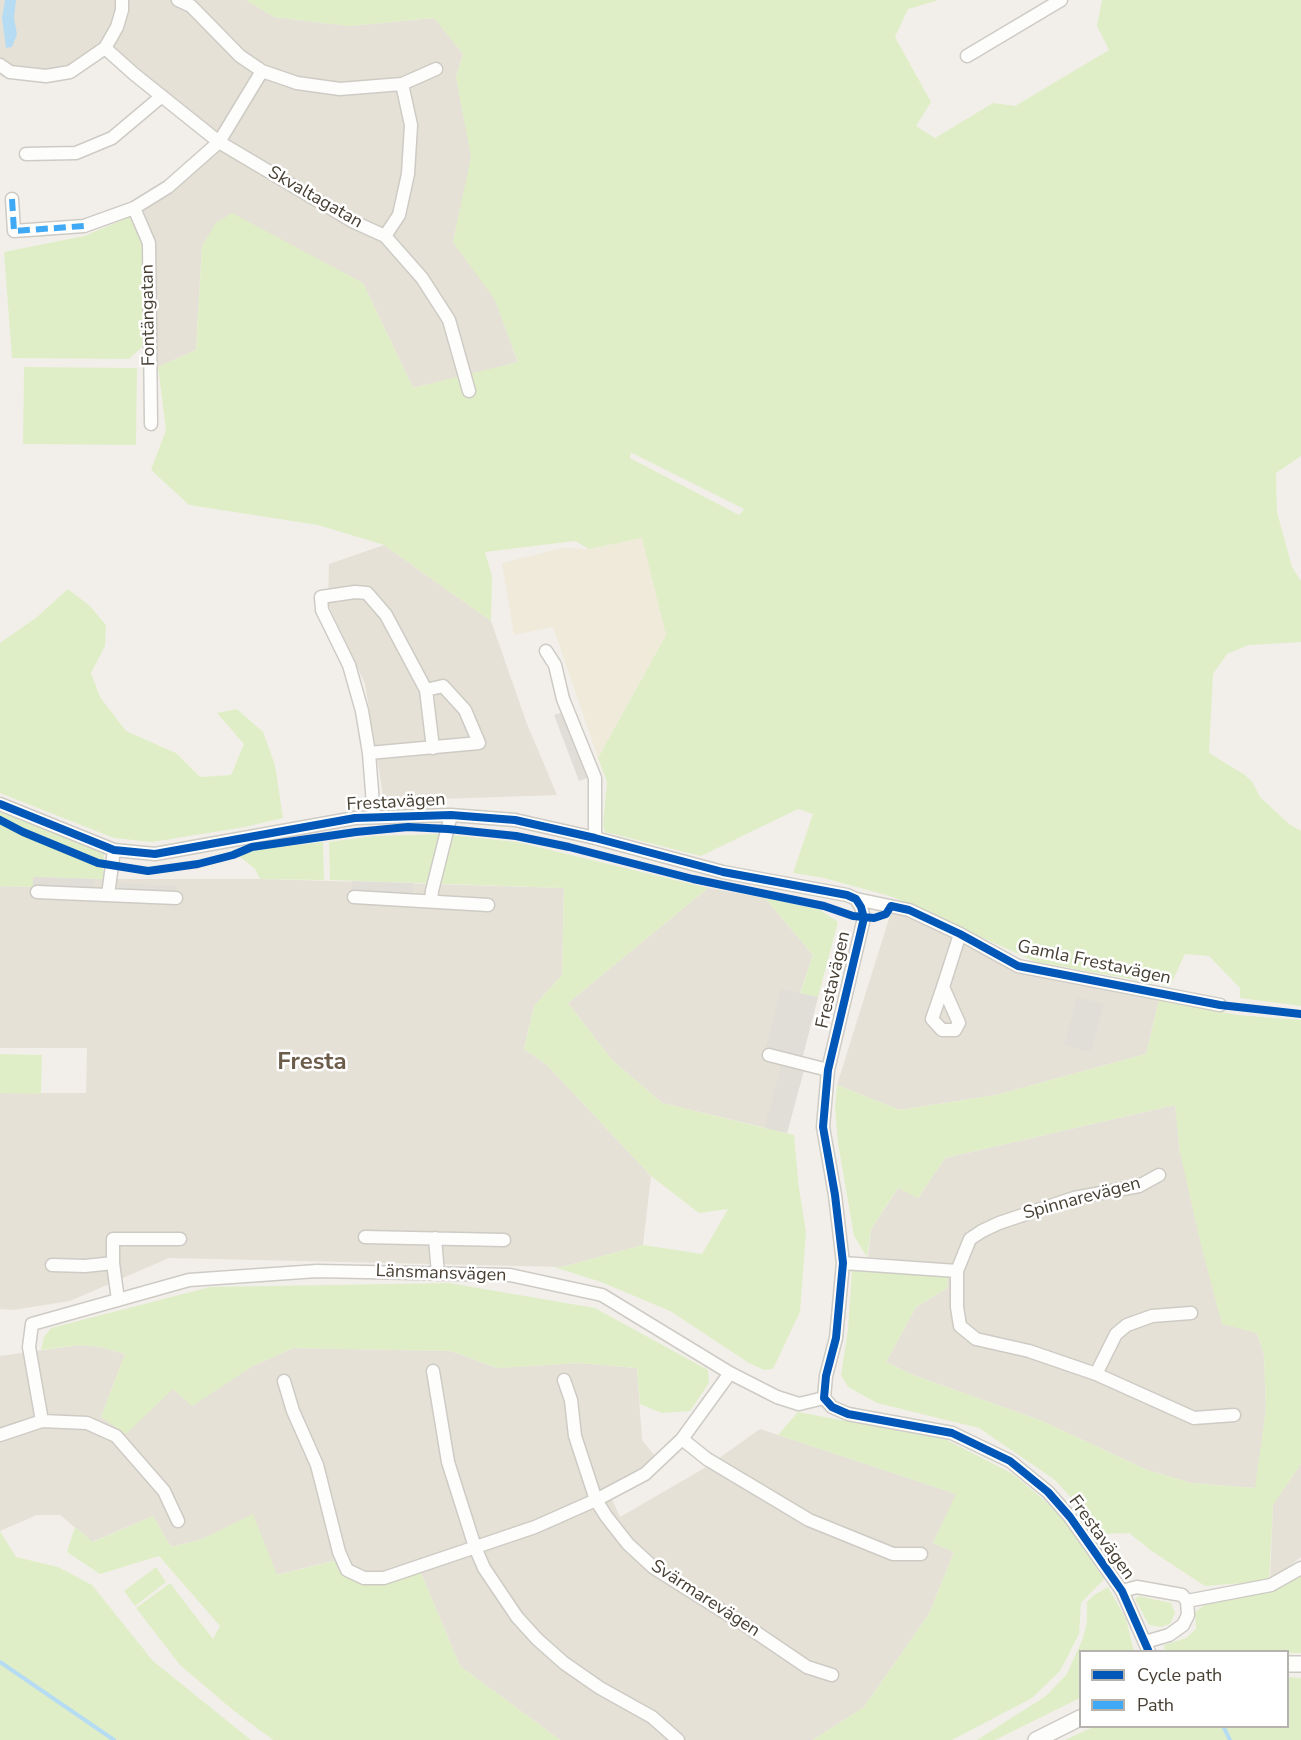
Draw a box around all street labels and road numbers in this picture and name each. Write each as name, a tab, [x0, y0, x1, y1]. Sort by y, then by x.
street label: Skvaltagatan	[264, 162, 366, 234]
street label: Fontängatan	[137, 264, 161, 366]
street label: Frestavägen	[346, 790, 446, 816]
street label: Frestavägen	[812, 929, 856, 1031]
street label: Gamla Frestavägen	[1015, 936, 1173, 990]
street label: Spinnarevägen	[1021, 1173, 1143, 1225]
street label: Länsmansvägen	[375, 1261, 507, 1287]
street label: Frestavägen	[1063, 1492, 1139, 1584]
street label: Svärmarevägen	[646, 1556, 764, 1642]

